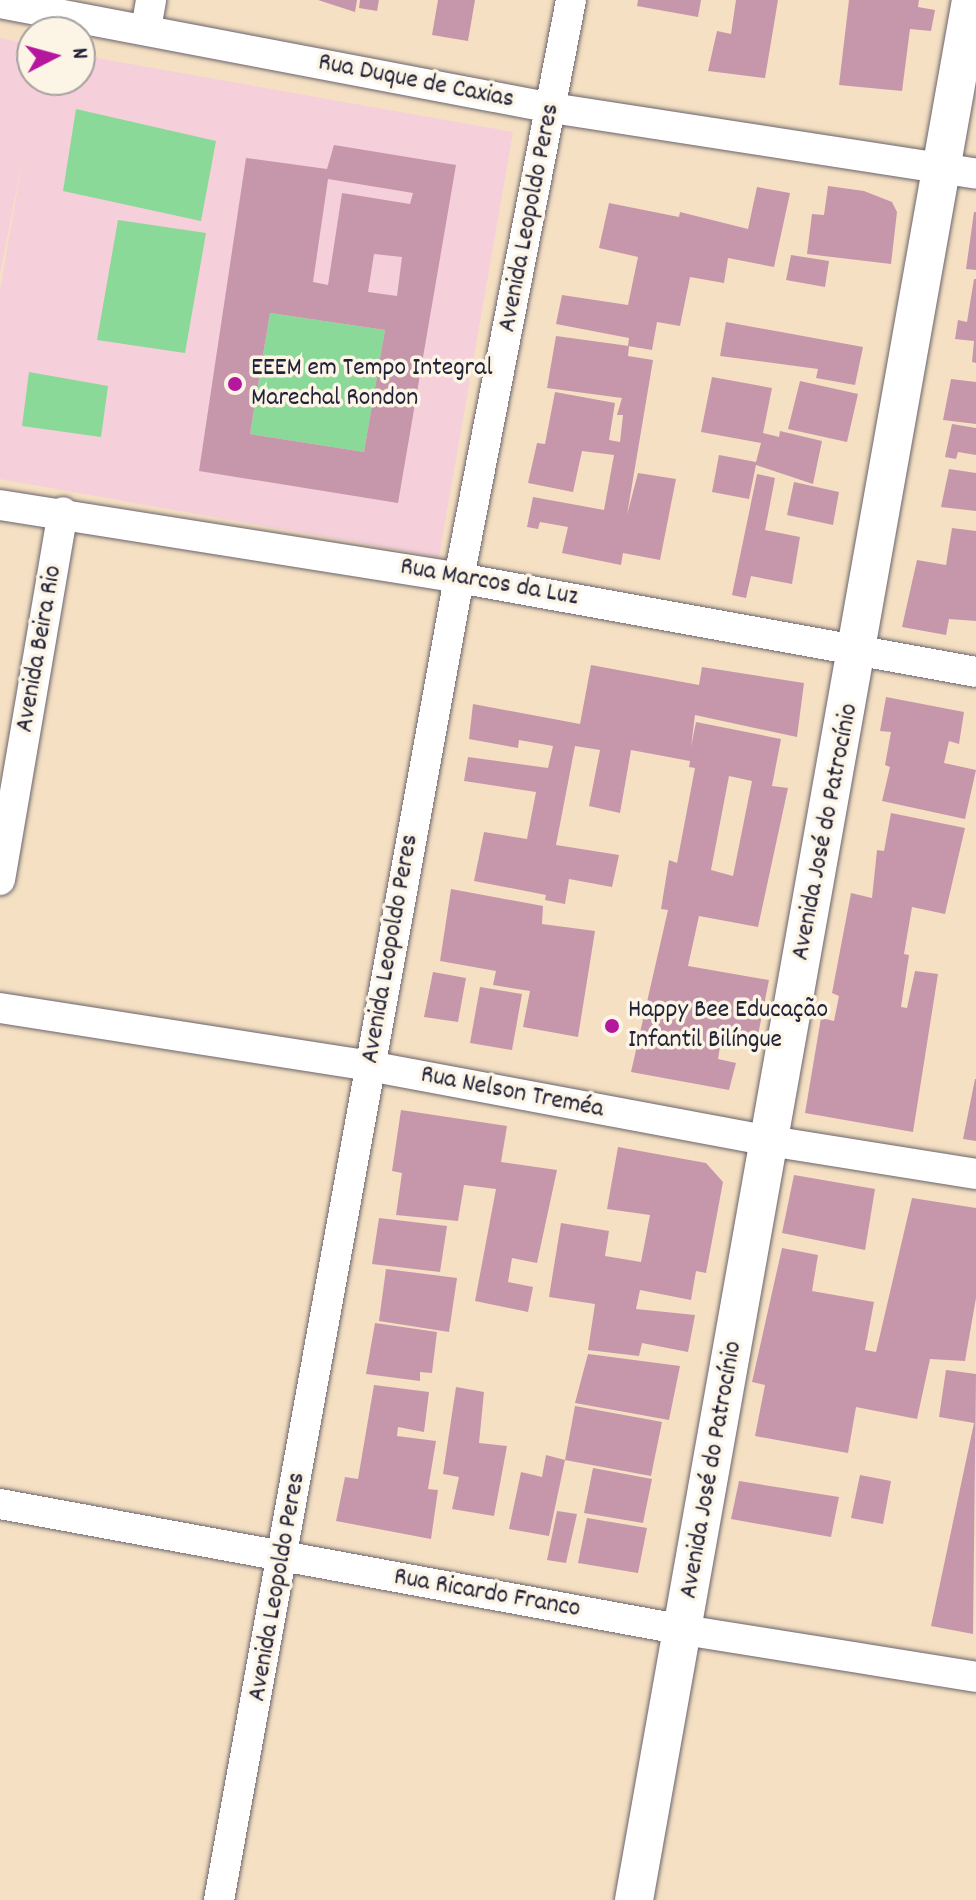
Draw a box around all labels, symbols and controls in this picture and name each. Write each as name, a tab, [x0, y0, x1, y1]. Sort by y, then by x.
north arrow	[16, 16, 96, 96]
text: N	[62, 47, 94, 61]
street label: Rua Duque de Caxias	[315, 48, 517, 116]
street label: Avenida Leopoldo Peres	[493, 101, 567, 335]
place label: EEEM em Tempo Integral Marechal Rondon	[251, 353, 493, 414]
marker: EEEM em Tempo Integral Marechal Rondon	[226, 375, 244, 393]
street label: Rua Marcos da Luz	[398, 552, 580, 614]
street label: Avenida Beira Rio	[10, 563, 70, 735]
street label: Avenida José do Patrocínio	[786, 701, 866, 963]
street label: Avenida Leopoldo Peres	[355, 832, 427, 1066]
place label: Happy Bee Educação Infantil Bilíngue	[628, 995, 828, 1056]
marker: Happy Bee Educação Infantil Bilíngue	[603, 1017, 621, 1035]
street label: Rua Nelson Treméa	[418, 1060, 606, 1126]
street label: Avenida José do Patrocínio	[674, 1339, 750, 1601]
street label: Avenida Leopoldo Peres	[242, 1470, 314, 1704]
street label: Rua Ricardo Franco	[391, 1562, 583, 1626]

